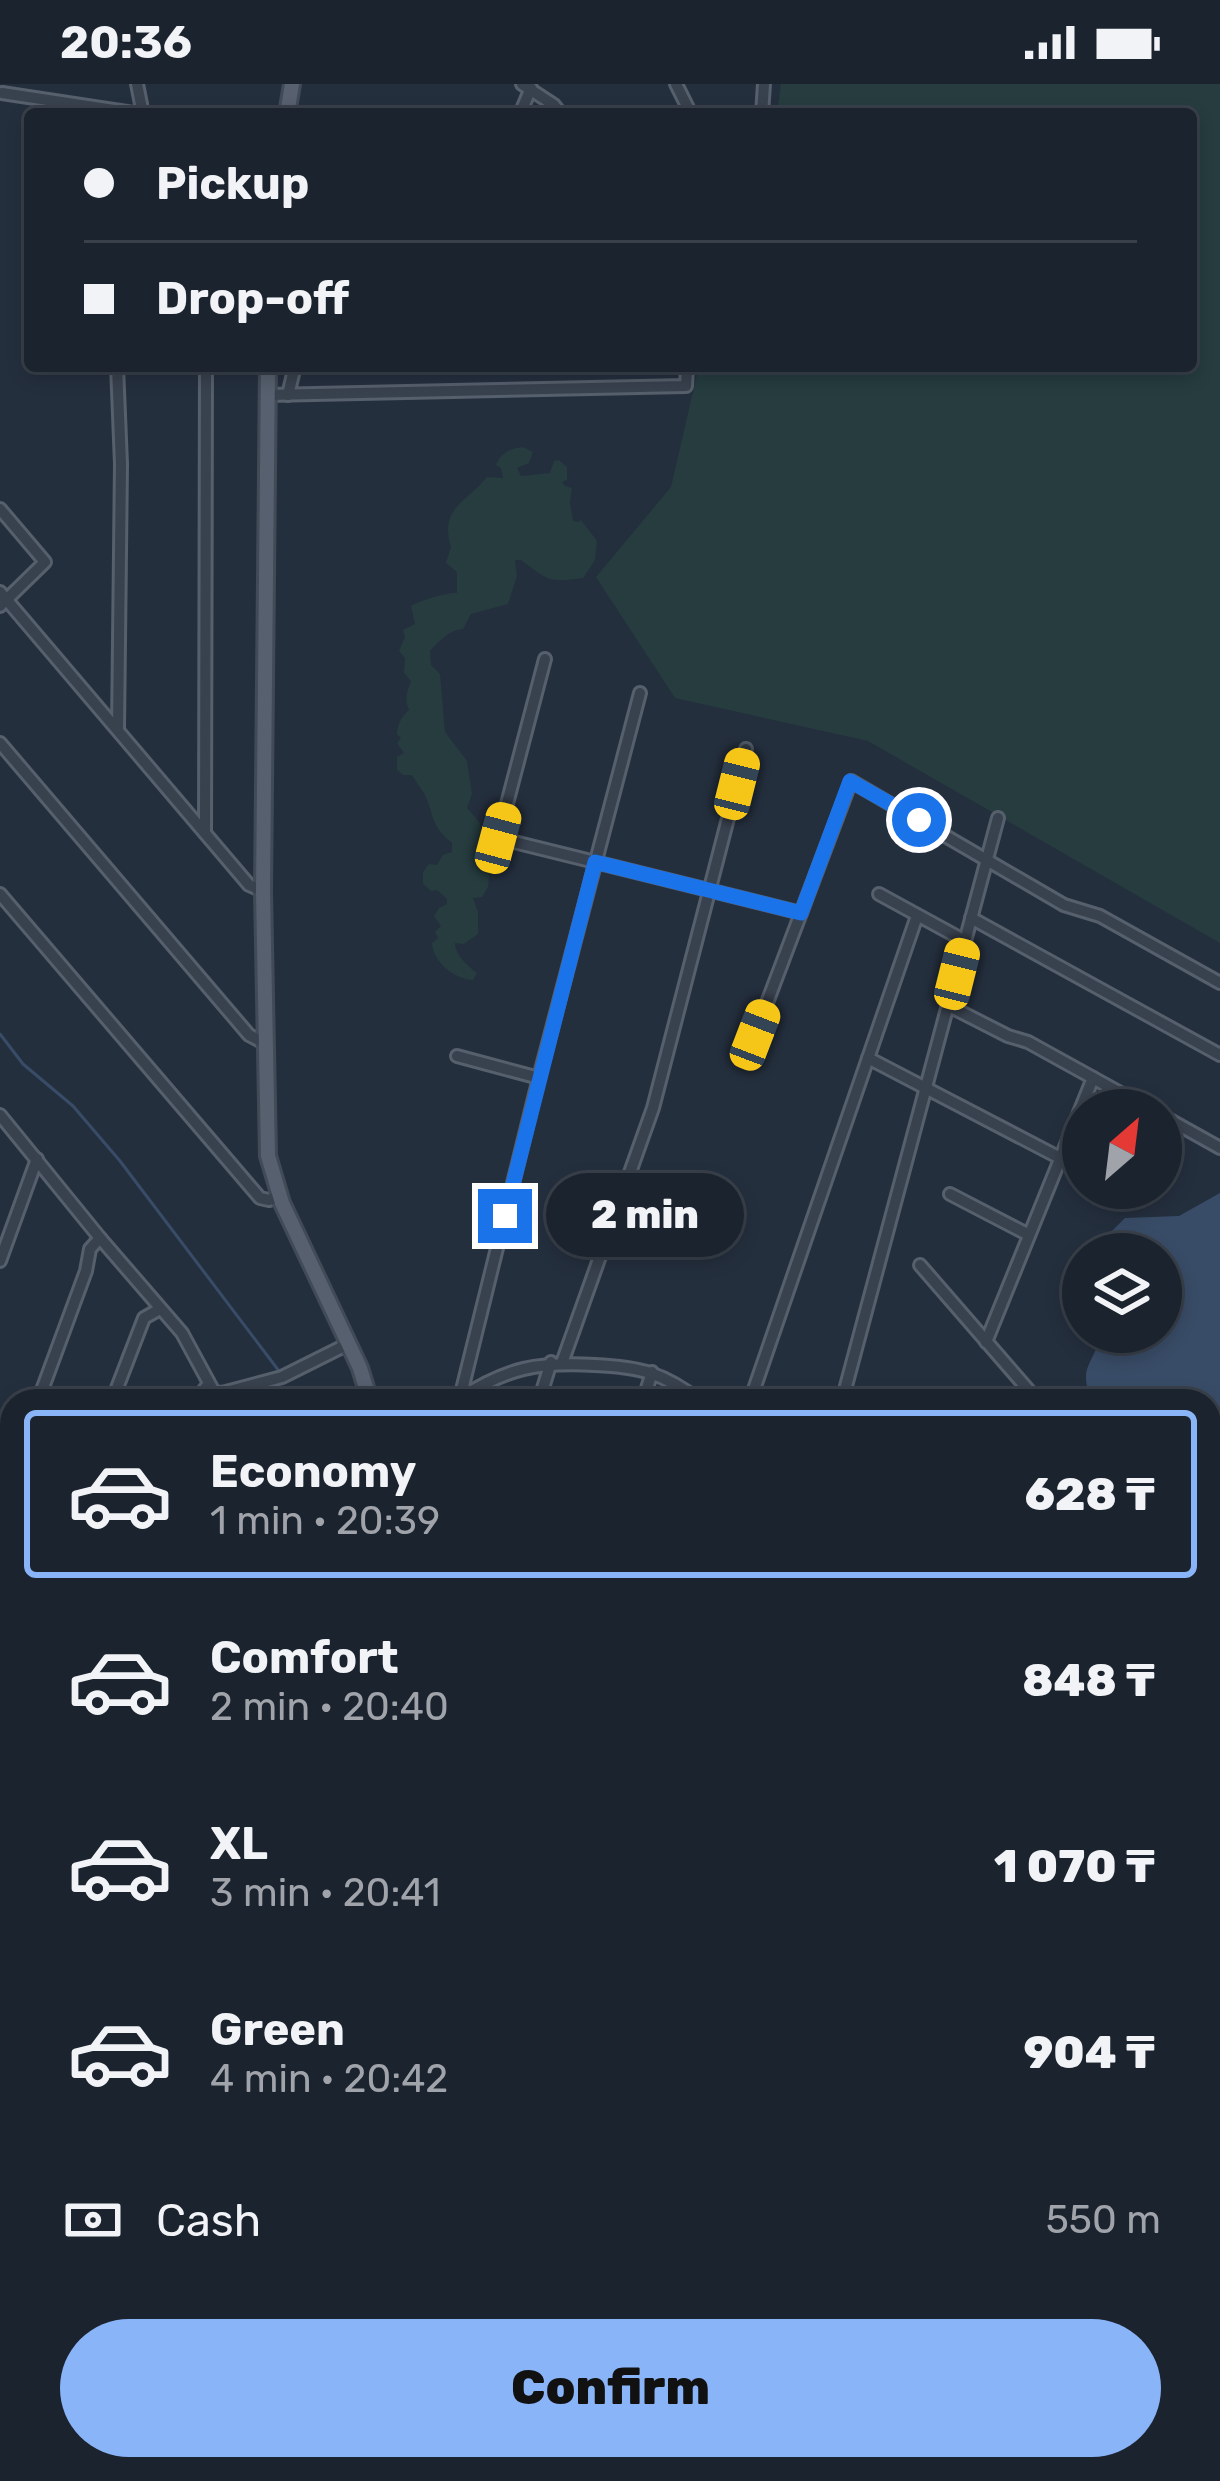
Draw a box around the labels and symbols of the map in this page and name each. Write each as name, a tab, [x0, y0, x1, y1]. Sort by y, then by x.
car	[711, 745, 763, 823]
route start	[892, 793, 946, 847]
car	[471, 799, 525, 877]
car	[931, 935, 983, 1013]
car	[725, 995, 785, 1075]
north arrow	[1062, 1089, 1182, 1209]
callout: 2 min	[547, 1174, 745, 1258]
route end	[478, 1189, 532, 1243]

